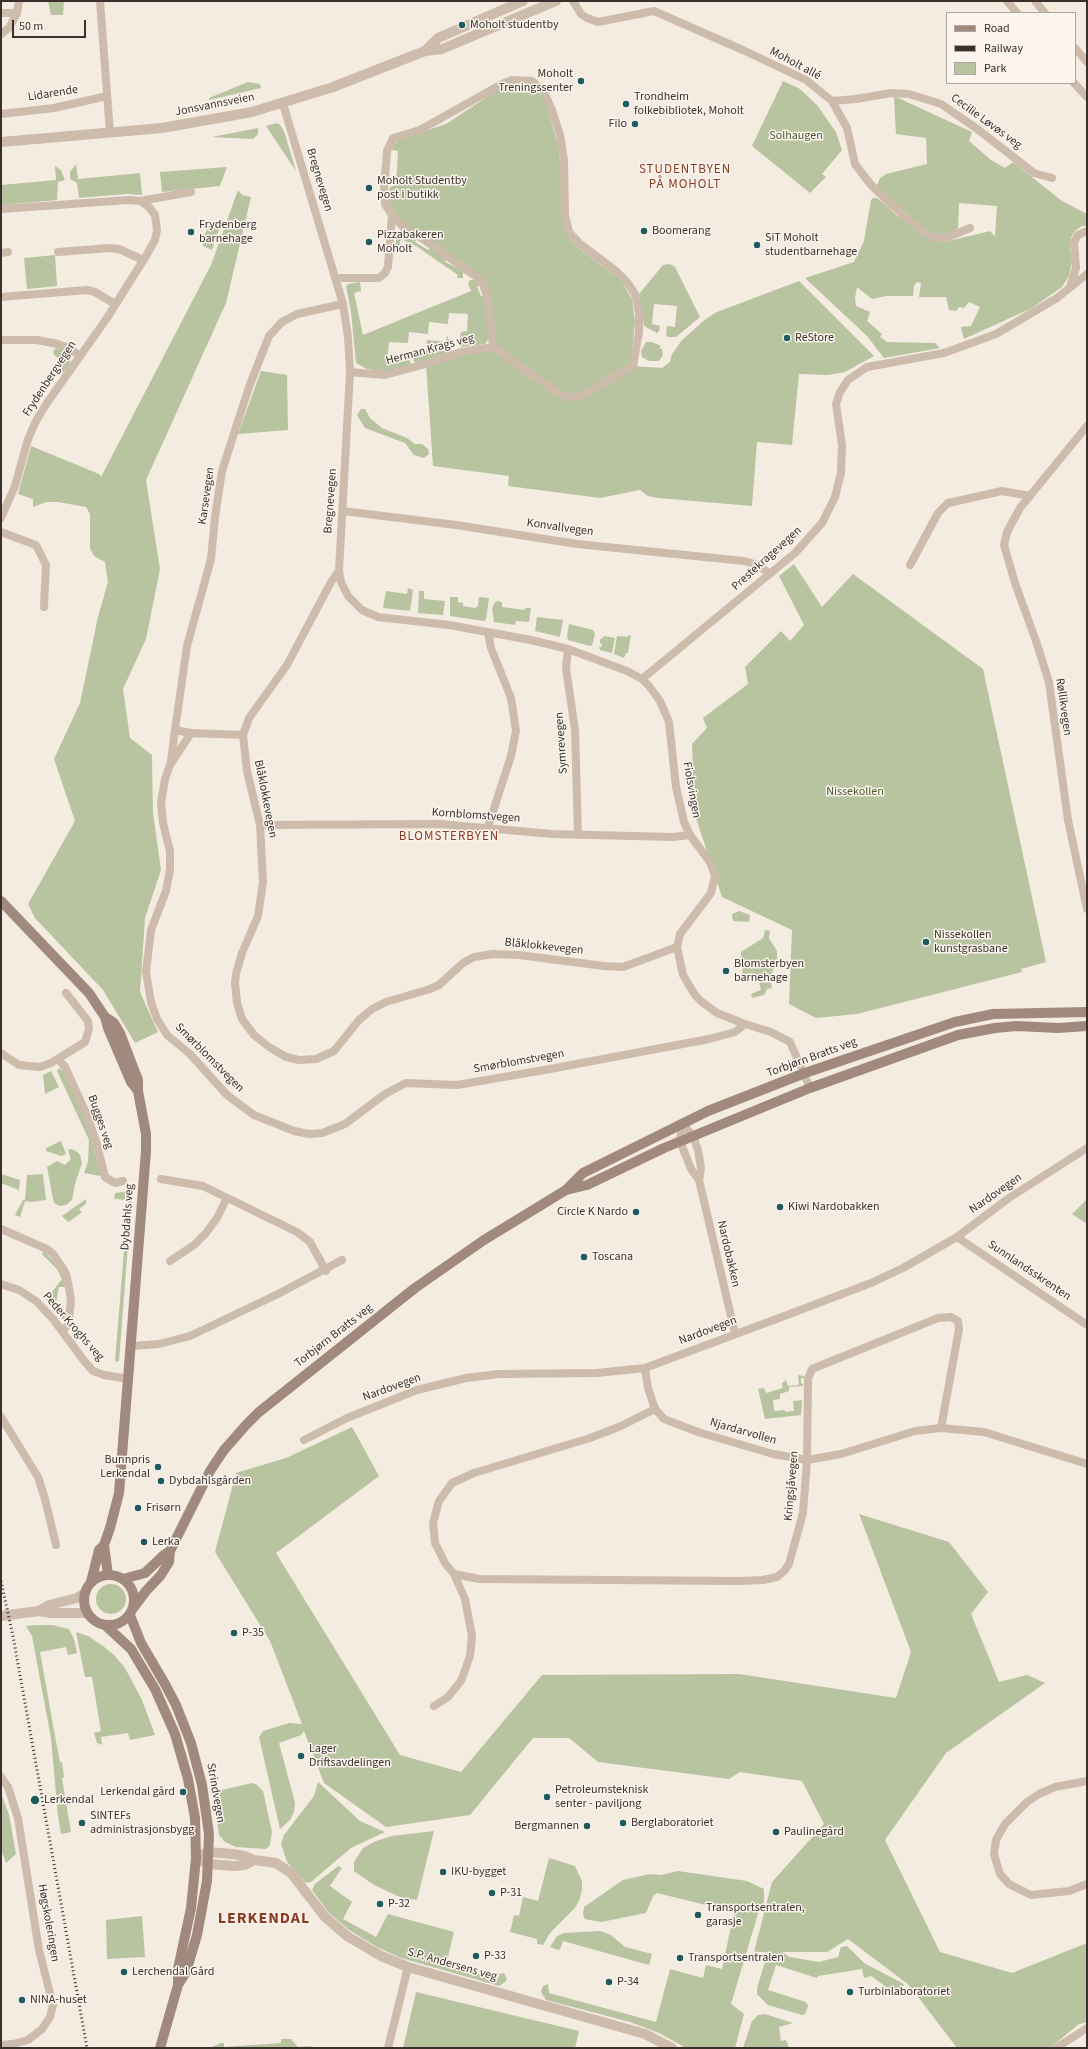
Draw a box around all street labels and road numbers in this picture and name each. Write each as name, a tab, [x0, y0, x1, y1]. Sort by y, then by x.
street label: Moholt allé	[767, 45, 823, 83]
street label: Lidarende	[27, 83, 79, 105]
street label: Jonsvannsveien	[174, 90, 256, 120]
street label: Cecilie Løvøs veg	[948, 91, 1024, 153]
street label: Bregnevegen	[303, 147, 335, 213]
street label: Herman Krags veg	[384, 331, 476, 369]
street label: Frydenbergvegen	[20, 338, 80, 420]
street label: Karsevegen	[196, 466, 218, 526]
street label: Bregnevegen	[322, 468, 340, 534]
street label: Konvallvegen	[526, 516, 594, 540]
street label: Prestekragevegen	[729, 524, 805, 594]
street label: Røllikvegen	[1052, 677, 1074, 737]
street label: Symrevegen	[553, 712, 571, 774]
street label: Blåklokkevegen	[250, 759, 280, 839]
street label: Fiolsvingen	[679, 761, 703, 819]
street label: Kornblomstvegen	[431, 806, 521, 826]
street label: Blåklokkevegen	[504, 936, 584, 958]
street label: Smørblomstvegen	[171, 1020, 247, 1096]
street label: Torbjørn Bratts veg	[765, 1035, 859, 1081]
street label: Smørblomstvegen	[473, 1047, 565, 1077]
street label: Bugges veg	[84, 1093, 116, 1151]
street label: Nardovegen	[967, 1171, 1025, 1217]
street label: Dybdahls veg	[118, 1183, 138, 1251]
street label: Nardobakken	[713, 1219, 743, 1289]
street label: Sunnlandsskrenten	[985, 1238, 1073, 1304]
street label: Peder Kroghs veg	[39, 1290, 107, 1364]
street label: Torbjørn Bratts veg	[292, 1301, 376, 1371]
street label: Nardovegen	[677, 1313, 739, 1349]
street label: Nardovegen	[361, 1371, 423, 1405]
street label: Njardarvollen	[708, 1416, 778, 1448]
street label: Kringsjåvegen	[782, 1450, 802, 1522]
street label: Strindvegen	[203, 1762, 227, 1824]
street label: Høgskoleringen	[34, 1883, 62, 1963]
street label: S.P. Andersens veg	[406, 1945, 498, 1985]

